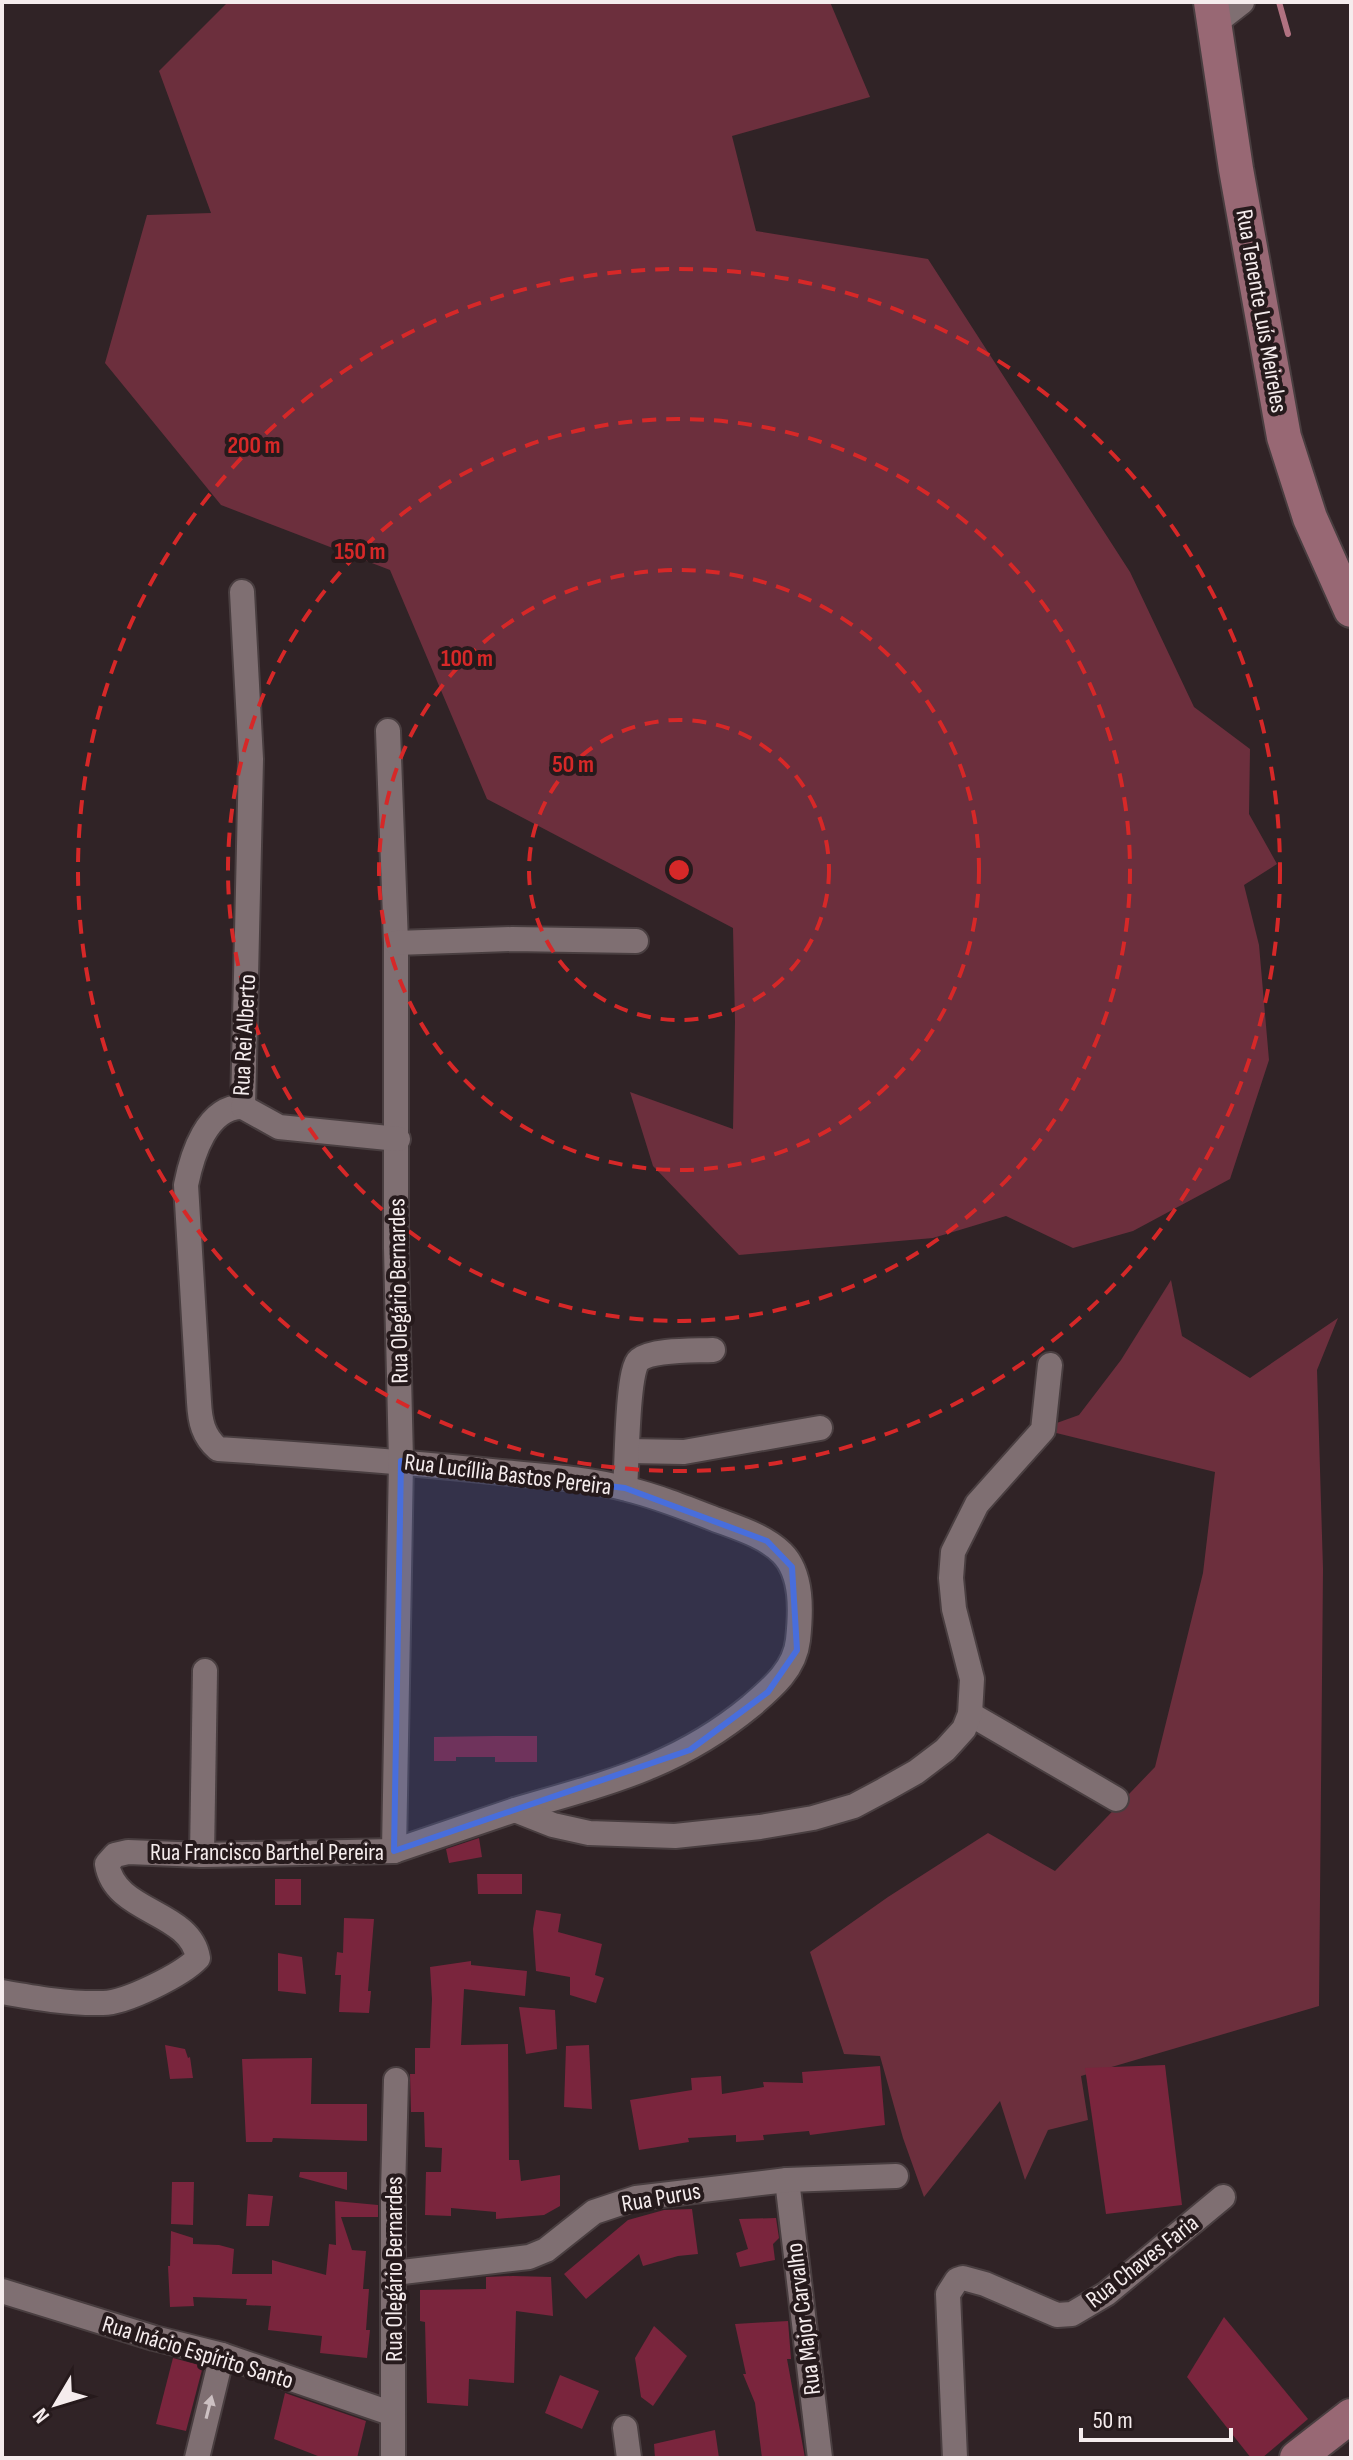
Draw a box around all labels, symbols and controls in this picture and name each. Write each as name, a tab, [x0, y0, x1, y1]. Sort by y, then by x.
street label: Rua Tenente Luís Meireles	[1229, 207, 1294, 415]
text: 200 m	[227, 431, 281, 460]
text: 150 m	[334, 537, 386, 566]
text: 100 m	[441, 644, 493, 673]
text: 50 m	[552, 750, 594, 779]
centre of rings	[665, 856, 693, 884]
street label: Rua Rei Alberto	[227, 973, 262, 1097]
street label: Rua Olegário Bernardes	[382, 1198, 415, 1384]
street label: Rua Lucíllia Bastos Pereira	[403, 1447, 613, 1502]
street label: Rua Francisco Barthel Pereira	[150, 1838, 384, 1867]
street label: Rua Olegário Bernardes	[380, 2176, 409, 2362]
street label: Rua Purus	[619, 2176, 703, 2219]
street label: Rua Chaves Faria	[1080, 2208, 1204, 2314]
street label: Rua Major Carvalho	[780, 2241, 827, 2397]
street label: Rua Inácio Espírito Santo	[99, 2310, 297, 2395]
north arrow	[16, 2364, 96, 2444]
scale bar	[1081, 2392, 1231, 2442]
one-way arrow	[204, 2394, 216, 2419]
text: N	[27, 2402, 56, 2428]
text: 50 m	[1093, 2406, 1133, 2435]

